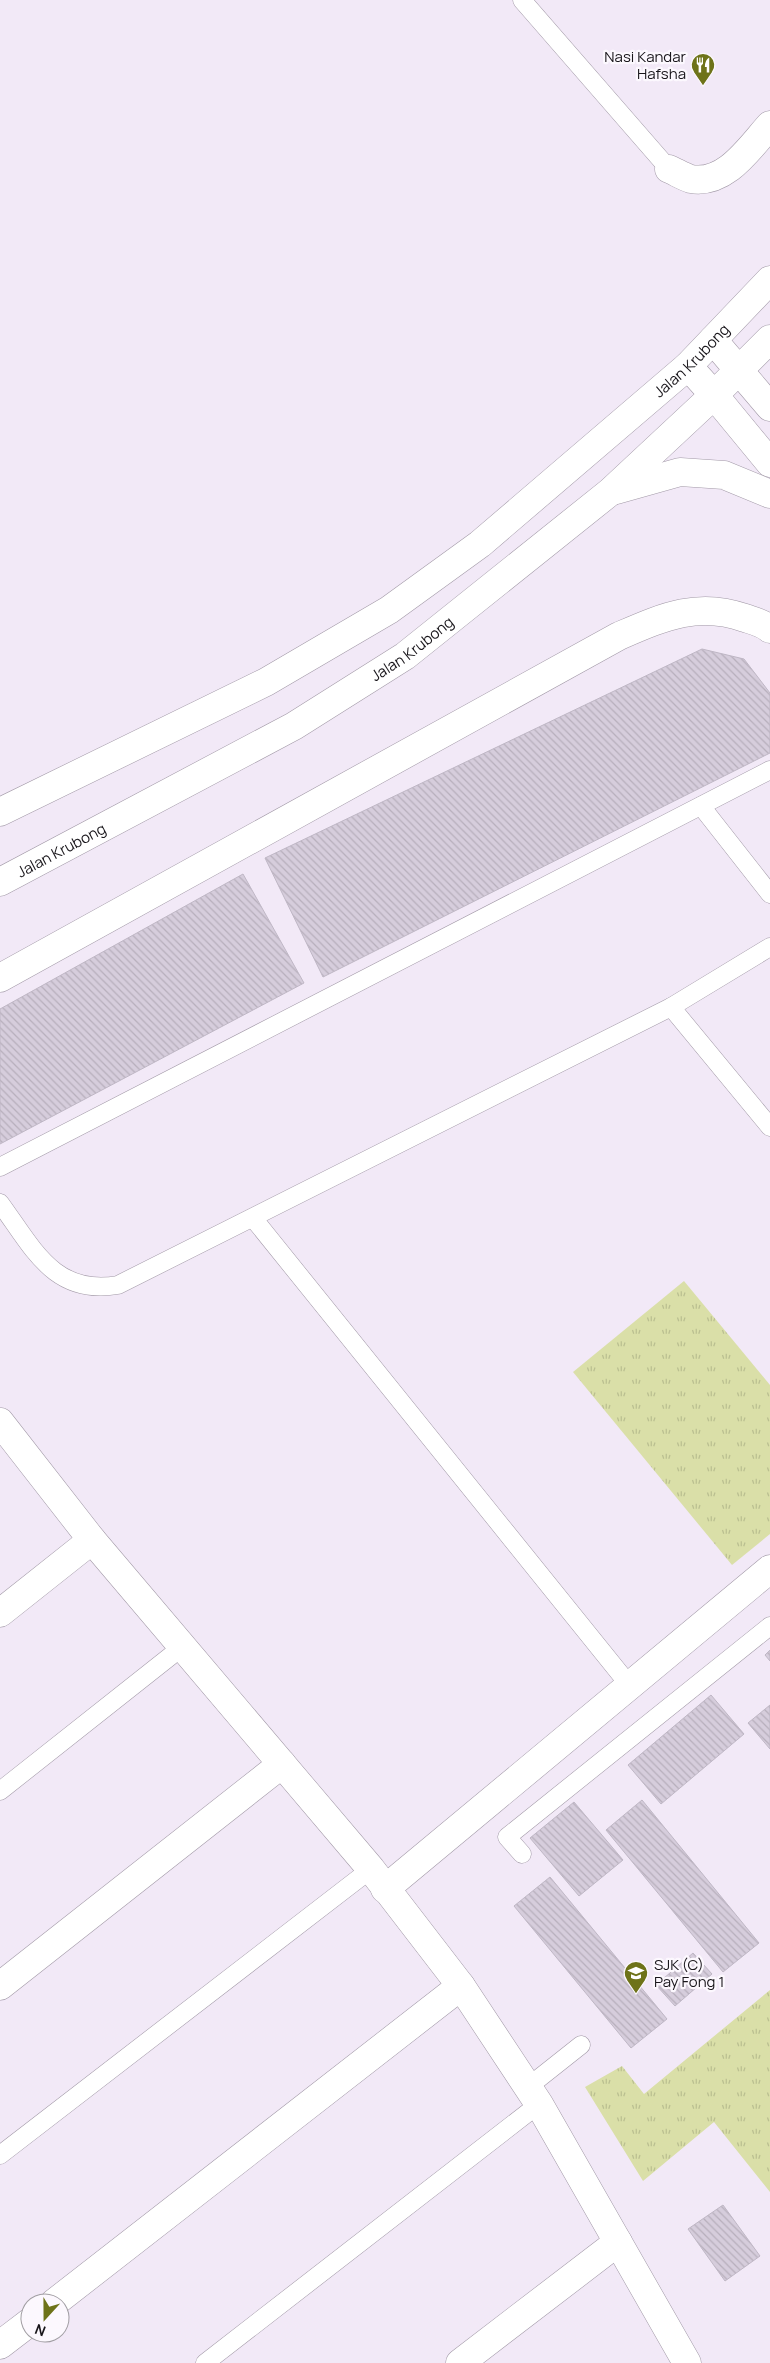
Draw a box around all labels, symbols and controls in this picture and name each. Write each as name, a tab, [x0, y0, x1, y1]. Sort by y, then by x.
place label: Nasi Kandar Hafsha	[604, 46, 687, 84]
restaurant icon: Nasi Kandar Hafsha	[690, 52, 716, 86]
street label: Jalan Krubong	[649, 319, 734, 402]
street label: Jalan Krubong	[366, 611, 458, 686]
street label: Jalan Krubong	[13, 817, 109, 882]
place label: SJK (C) Pay Fong 1	[654, 1954, 724, 1992]
school or university icon: SJK (C) Pay Fong 1	[623, 1960, 649, 1994]
north arrow	[20, 2293, 70, 2343]
text: N	[32, 2320, 48, 2341]

